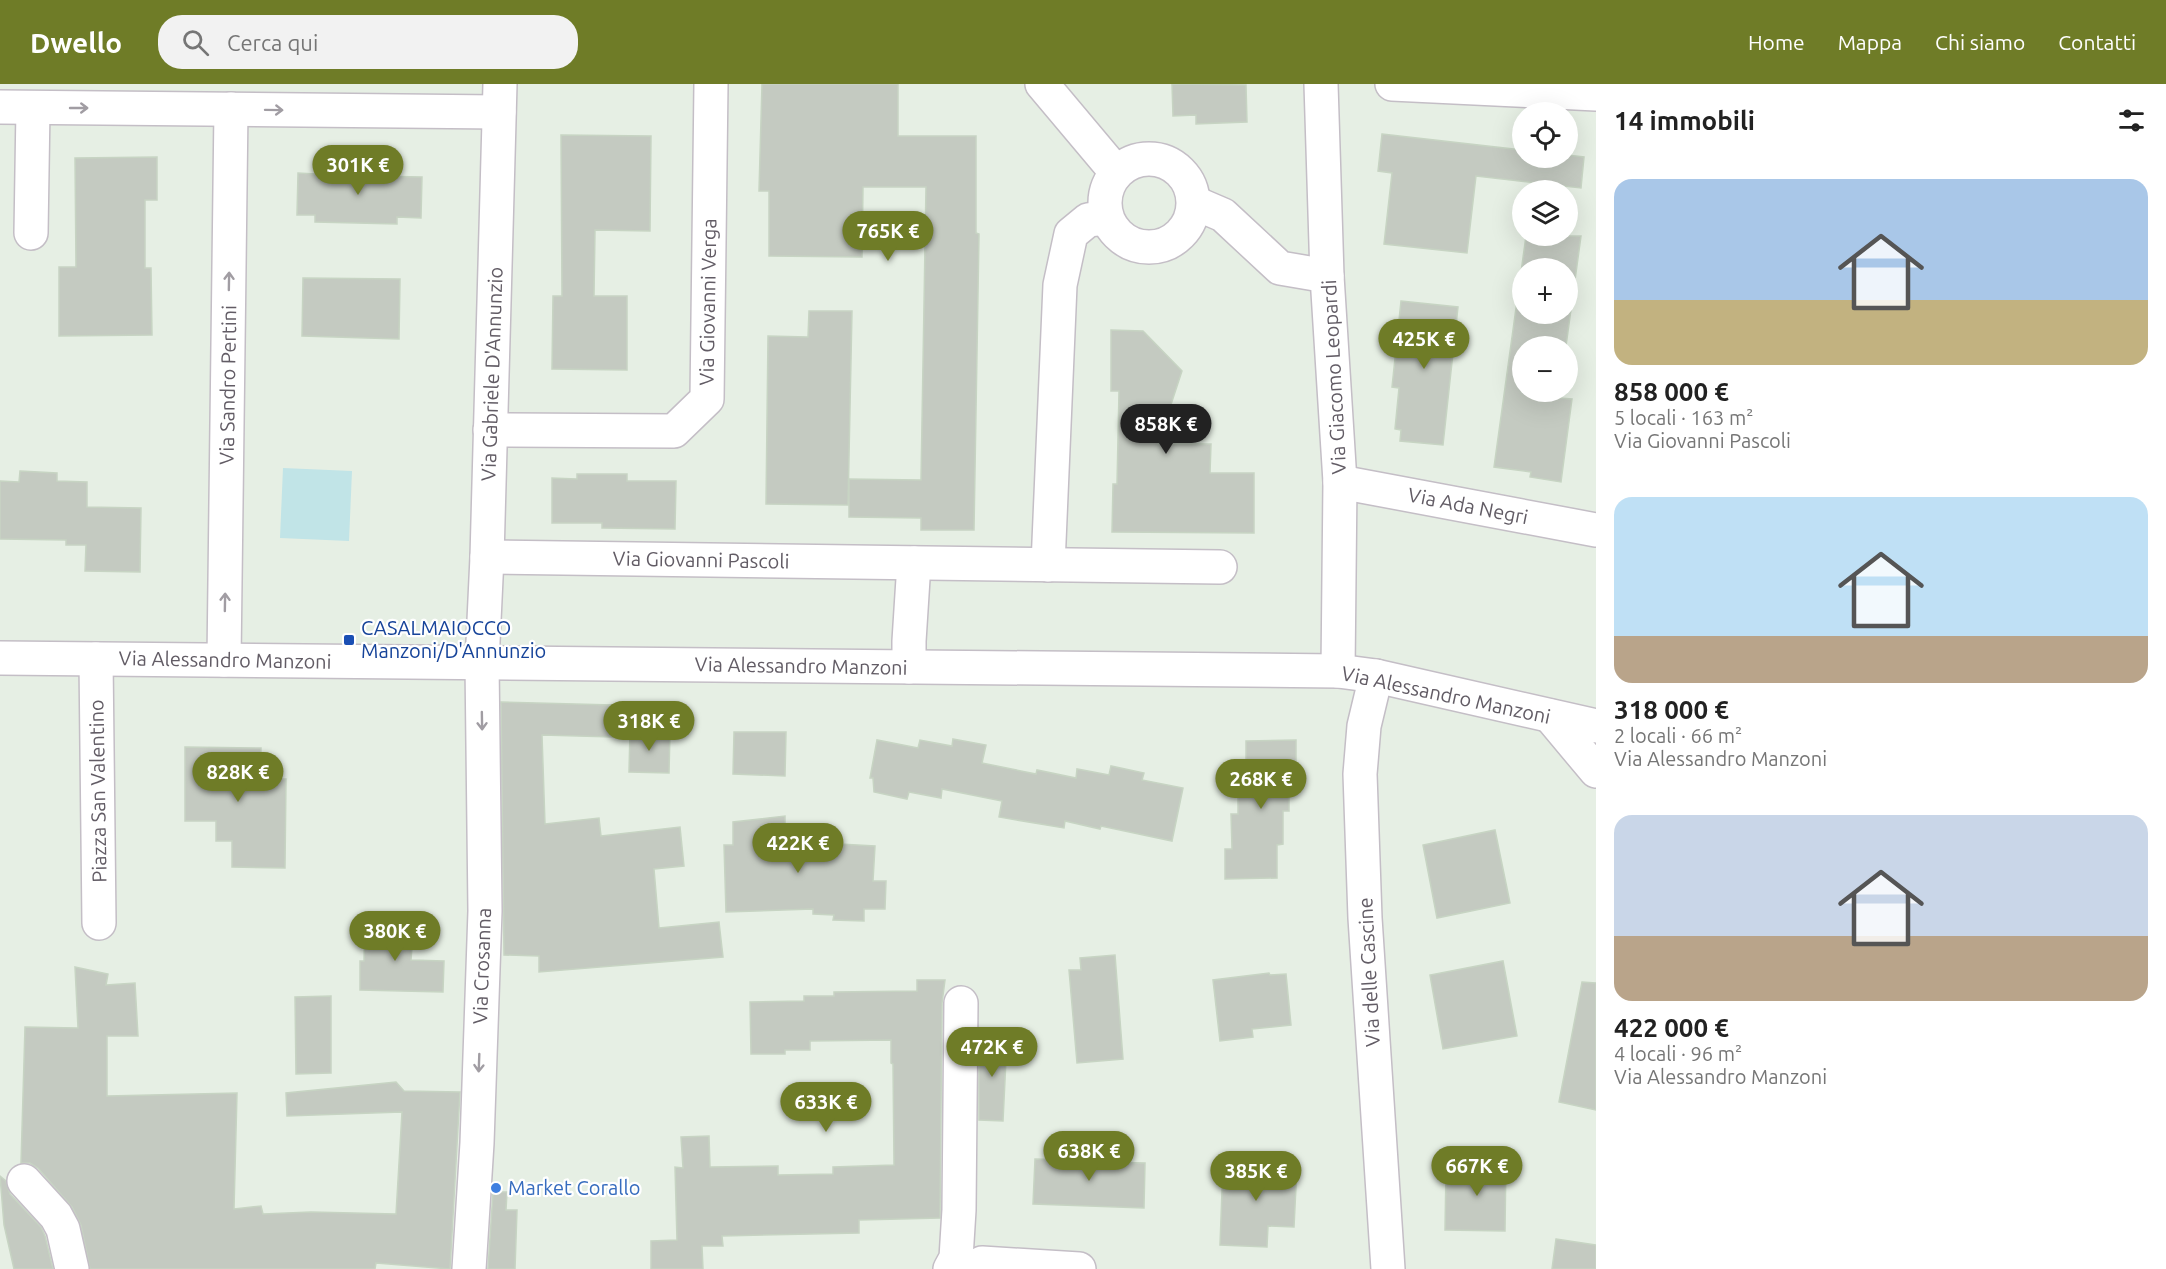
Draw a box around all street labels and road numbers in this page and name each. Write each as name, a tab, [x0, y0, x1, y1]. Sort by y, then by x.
street label: Via Giovanni Verga	[695, 218, 720, 386]
street label: Via Gabriele D'Annunzio	[476, 266, 507, 482]
street label: Via Giacomo Leopardi	[1317, 279, 1350, 475]
street label: Via Sandro Pertini	[215, 305, 240, 465]
street label: Via Ada Negri	[1406, 483, 1530, 528]
street label: Via Giovanni Pascoli	[612, 546, 790, 573]
street label: Via Alessandro Manzoni	[118, 646, 332, 673]
street label: Via Alessandro Manzoni	[694, 652, 908, 679]
street label: Via Alessandro Manzoni	[1340, 661, 1553, 728]
street label: Piazza San Valentino	[84, 699, 111, 883]
street label: Via delle Cascine	[1353, 897, 1384, 1047]
street label: Via Crosanna	[468, 907, 495, 1025]

